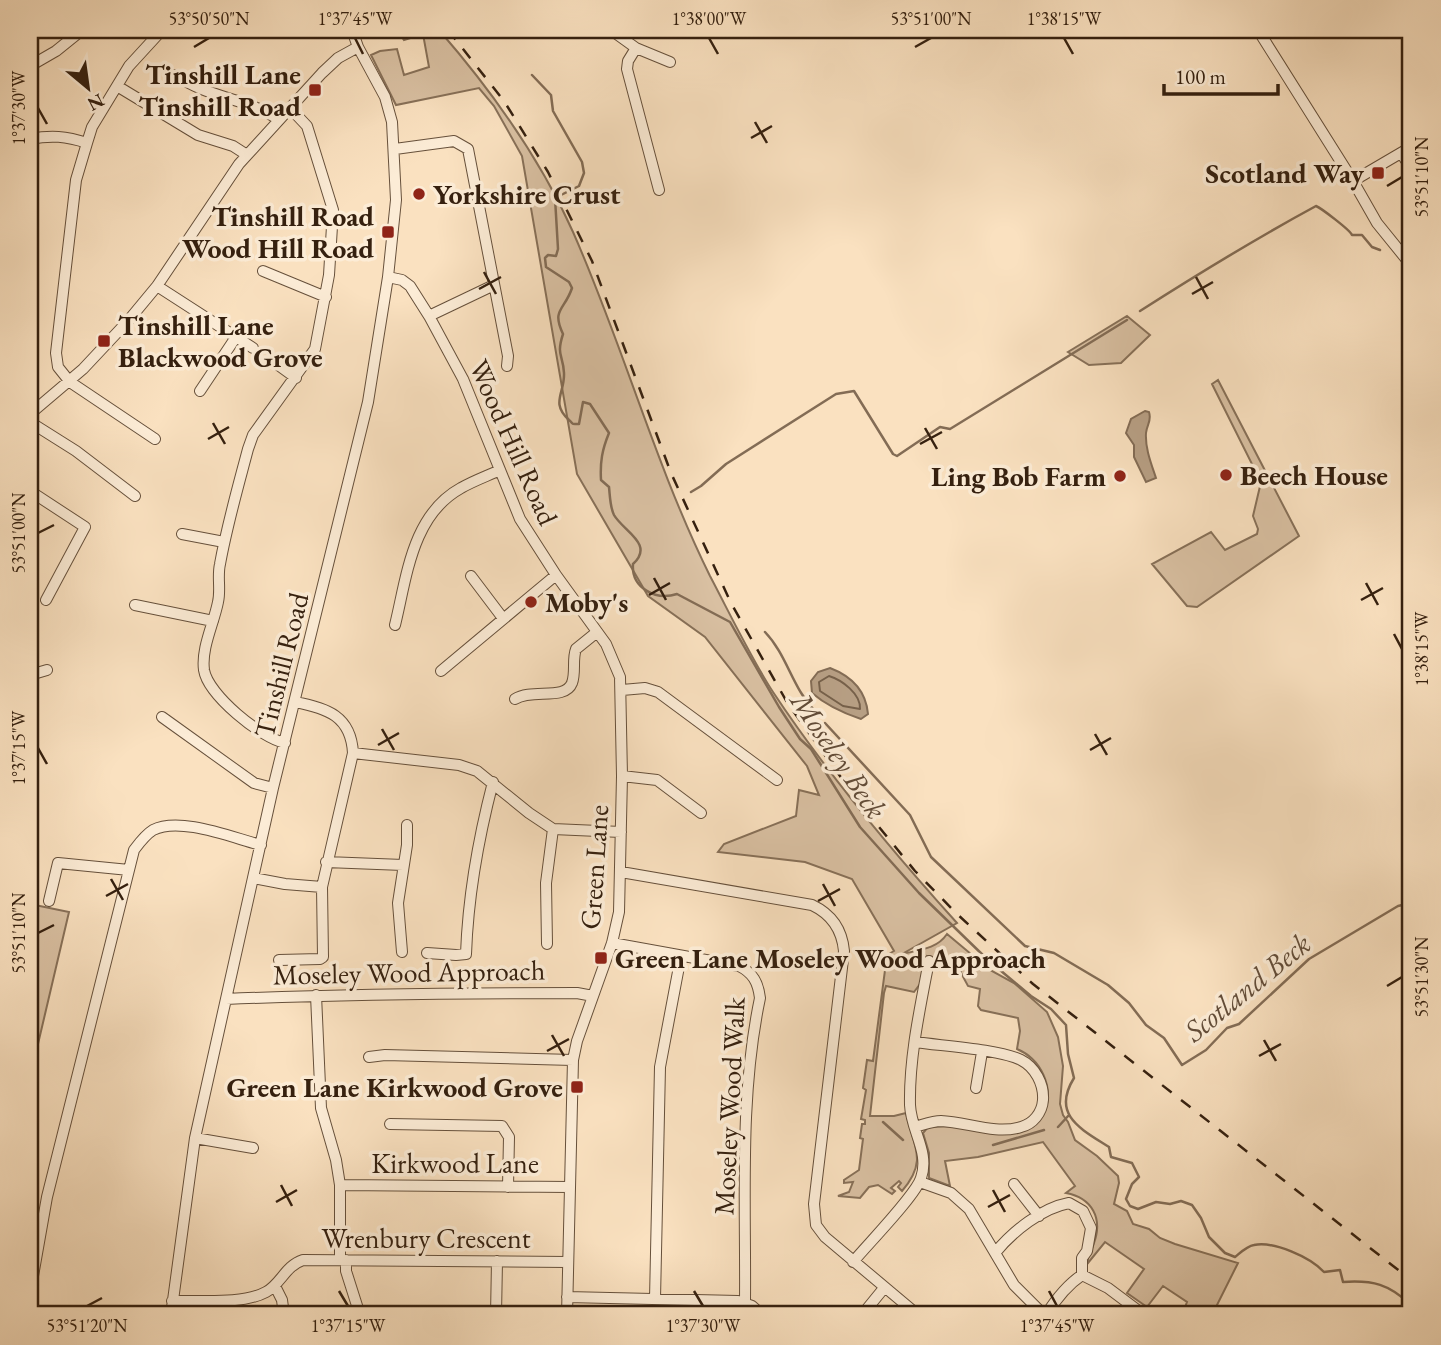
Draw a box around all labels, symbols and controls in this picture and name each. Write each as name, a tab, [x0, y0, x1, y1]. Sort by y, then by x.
text: 53°50'50"N	[169, 7, 250, 30]
text: 1°37'45"W	[318, 7, 393, 30]
text: 1°38'00"W	[672, 7, 747, 30]
text: 53°51'00"N	[891, 7, 972, 30]
text: 1°38'15"W	[1027, 7, 1102, 30]
north arrow	[52, 52, 122, 122]
scale bar	[1164, 52, 1278, 96]
place label: Tinshill Lane Tinshill Road	[138, 56, 302, 124]
text: 100 m	[1175, 63, 1226, 90]
text: 1°37'30"W	[7, 70, 30, 145]
marker: Tinshill Lane Tinshill Road	[307, 82, 323, 98]
text: N	[83, 88, 109, 117]
text: 53°51'10"N	[1410, 136, 1433, 217]
place label: Scotland Way	[1205, 155, 1365, 191]
marker: Scotland Way	[1370, 165, 1386, 181]
place label: Yorkshire Crust	[433, 176, 621, 212]
marker: Yorkshire Crust	[411, 186, 427, 202]
place label: Tinshill Road Wood Hill Road	[182, 198, 375, 266]
marker: Tinshill Road Wood Hill Road	[380, 224, 396, 240]
place label: Tinshill Lane Blackwood Grove	[118, 307, 323, 375]
marker: Tinshill Lane Blackwood Grove	[96, 333, 112, 349]
street label: Wood Hill Road	[461, 354, 567, 531]
place label: Beech House	[1240, 457, 1388, 493]
place label: Ling Bob Farm	[931, 458, 1106, 494]
marker: Beech House	[1218, 467, 1234, 483]
marker: Ling Bob Farm	[1112, 468, 1128, 484]
text: 53°51'00"N	[7, 492, 30, 573]
place label: Moby's	[545, 584, 628, 620]
street label: Tinshill Road	[246, 588, 317, 741]
marker: Moby's	[523, 594, 539, 610]
text: 1°38'15"W	[1410, 611, 1433, 686]
water label: Moseley Beck	[781, 682, 896, 827]
text: 1°37'15"W	[7, 710, 30, 785]
street label: Green Lane	[572, 803, 616, 931]
text: 53°51'10"N	[7, 892, 30, 973]
water label: Scotland Beck	[1175, 924, 1319, 1051]
text: 53°51'30"N	[1410, 936, 1433, 1017]
place label: Green Lane Moseley Wood Approach	[615, 940, 1046, 976]
marker: Green Lane Moseley Wood Approach	[593, 950, 609, 966]
street label: Moseley Wood Approach	[272, 952, 546, 992]
street label: Moseley Wood Walk	[705, 995, 753, 1216]
place label: Green Lane Kirkwood Grove	[227, 1069, 563, 1105]
marker: Green Lane Kirkwood Grove	[569, 1079, 585, 1095]
street label: Kirkwood Lane	[371, 1145, 539, 1181]
street label: Wrenbury Crescent	[321, 1220, 531, 1256]
text: 53°51'20"N	[47, 1314, 128, 1337]
text: 1°37'15"W	[311, 1314, 386, 1337]
text: 1°37'30"W	[666, 1314, 741, 1337]
text: 1°37'45"W	[1020, 1314, 1095, 1337]

